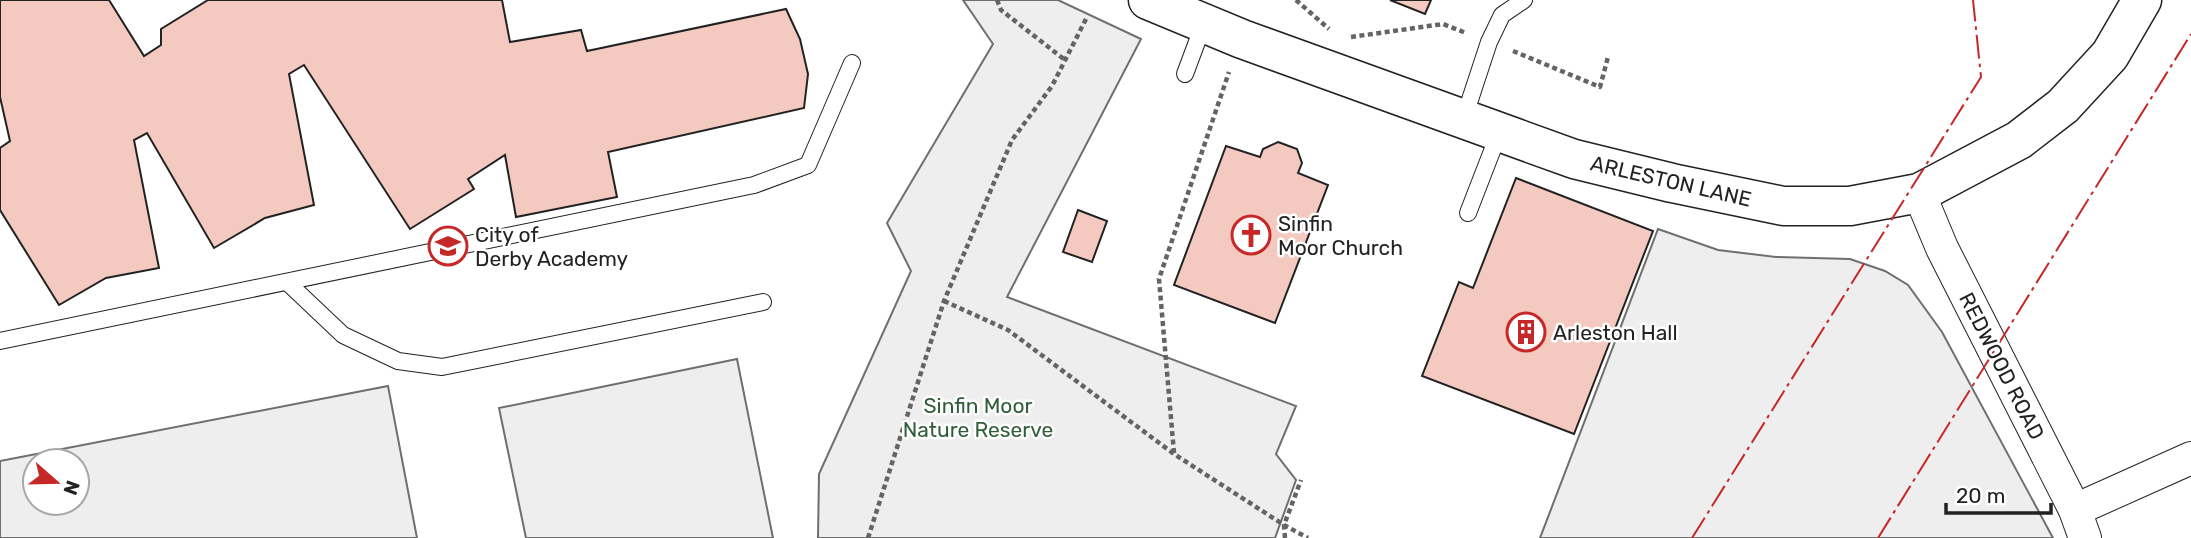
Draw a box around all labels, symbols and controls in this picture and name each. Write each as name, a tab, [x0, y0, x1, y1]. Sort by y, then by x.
street label: ARLESTON LANE	[1588, 150, 1754, 212]
place label: Sinfin Moor Church	[1278, 211, 1403, 260]
church icon: Sinfin Moor Church	[1230, 214, 1272, 256]
place label: City of Derby Academy	[475, 222, 629, 271]
school or university icon: City of Derby Academy	[427, 225, 469, 267]
street label: REDWOOD ROAD	[1954, 288, 2050, 444]
building icon: Arleston Hall	[1505, 311, 1547, 353]
place label: Arleston Hall	[1553, 320, 1678, 345]
park label: Sinfin Moor Nature Reserve	[903, 393, 1053, 442]
north arrow	[21, 447, 91, 517]
scale bar	[1946, 472, 2051, 516]
text: N	[58, 477, 85, 498]
text: 20 m	[1956, 483, 2005, 508]

